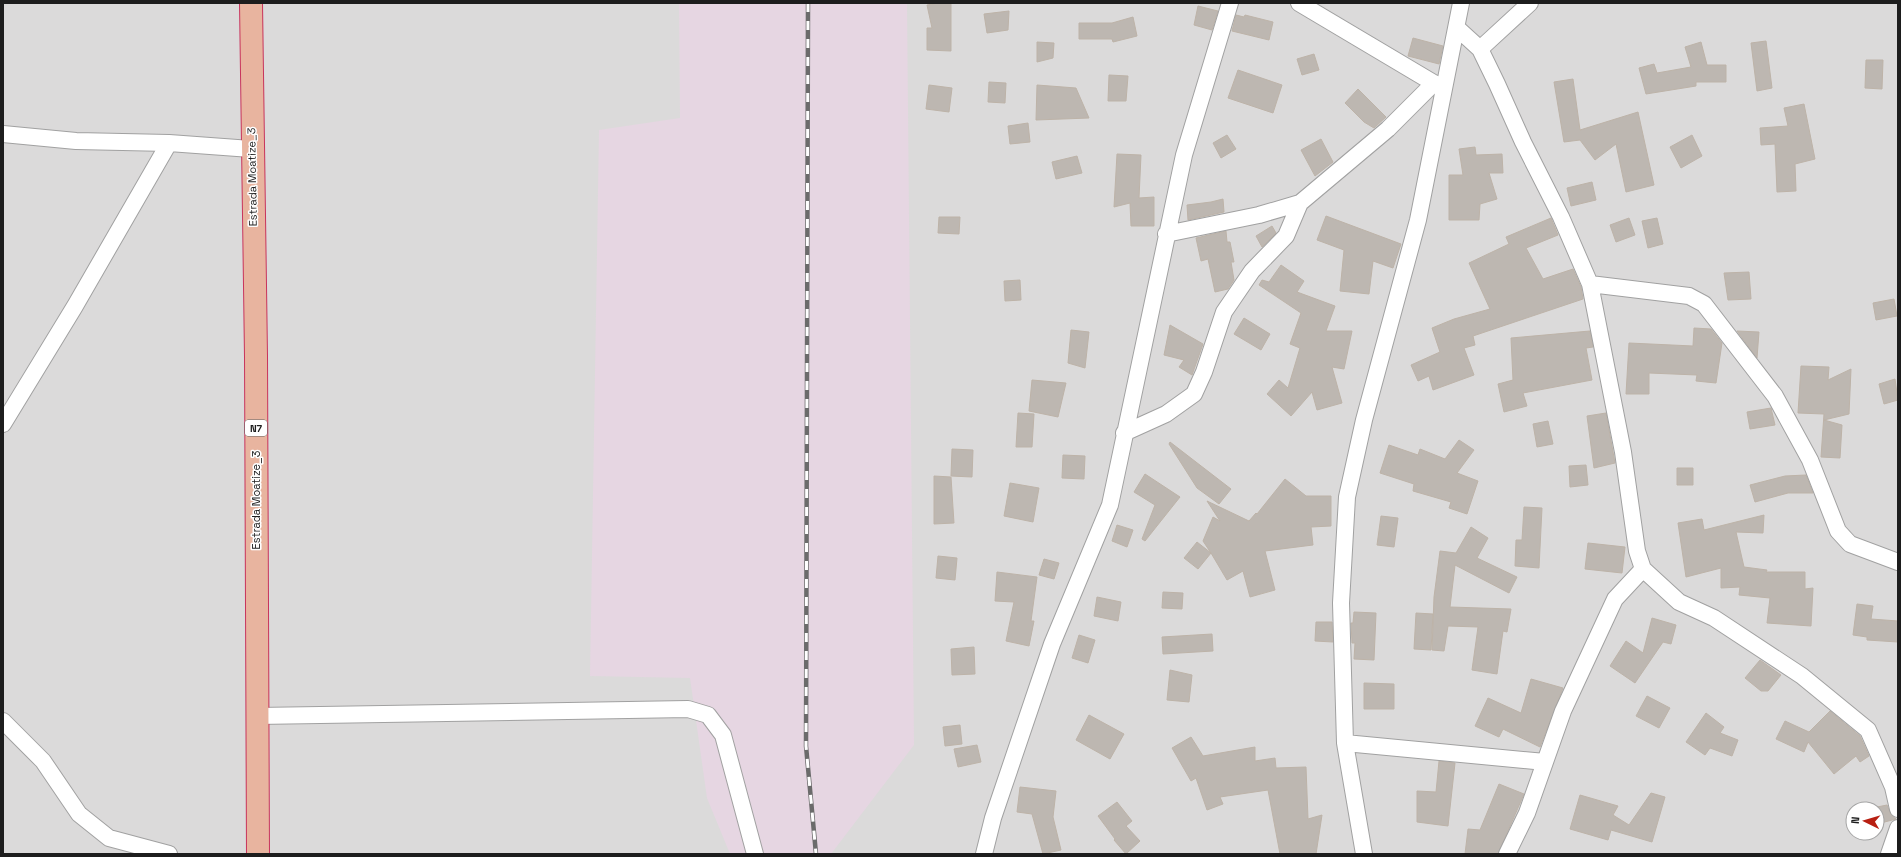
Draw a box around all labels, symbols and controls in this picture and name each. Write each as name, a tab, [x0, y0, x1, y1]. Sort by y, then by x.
street label: Estrada Moatize_3	[244, 127, 260, 227]
road number: N7	[245, 420, 267, 436]
street label: Estrada Moatize_3	[249, 450, 263, 549]
north arrow	[1845, 801, 1885, 841]
text: N	[1848, 816, 1862, 824]

